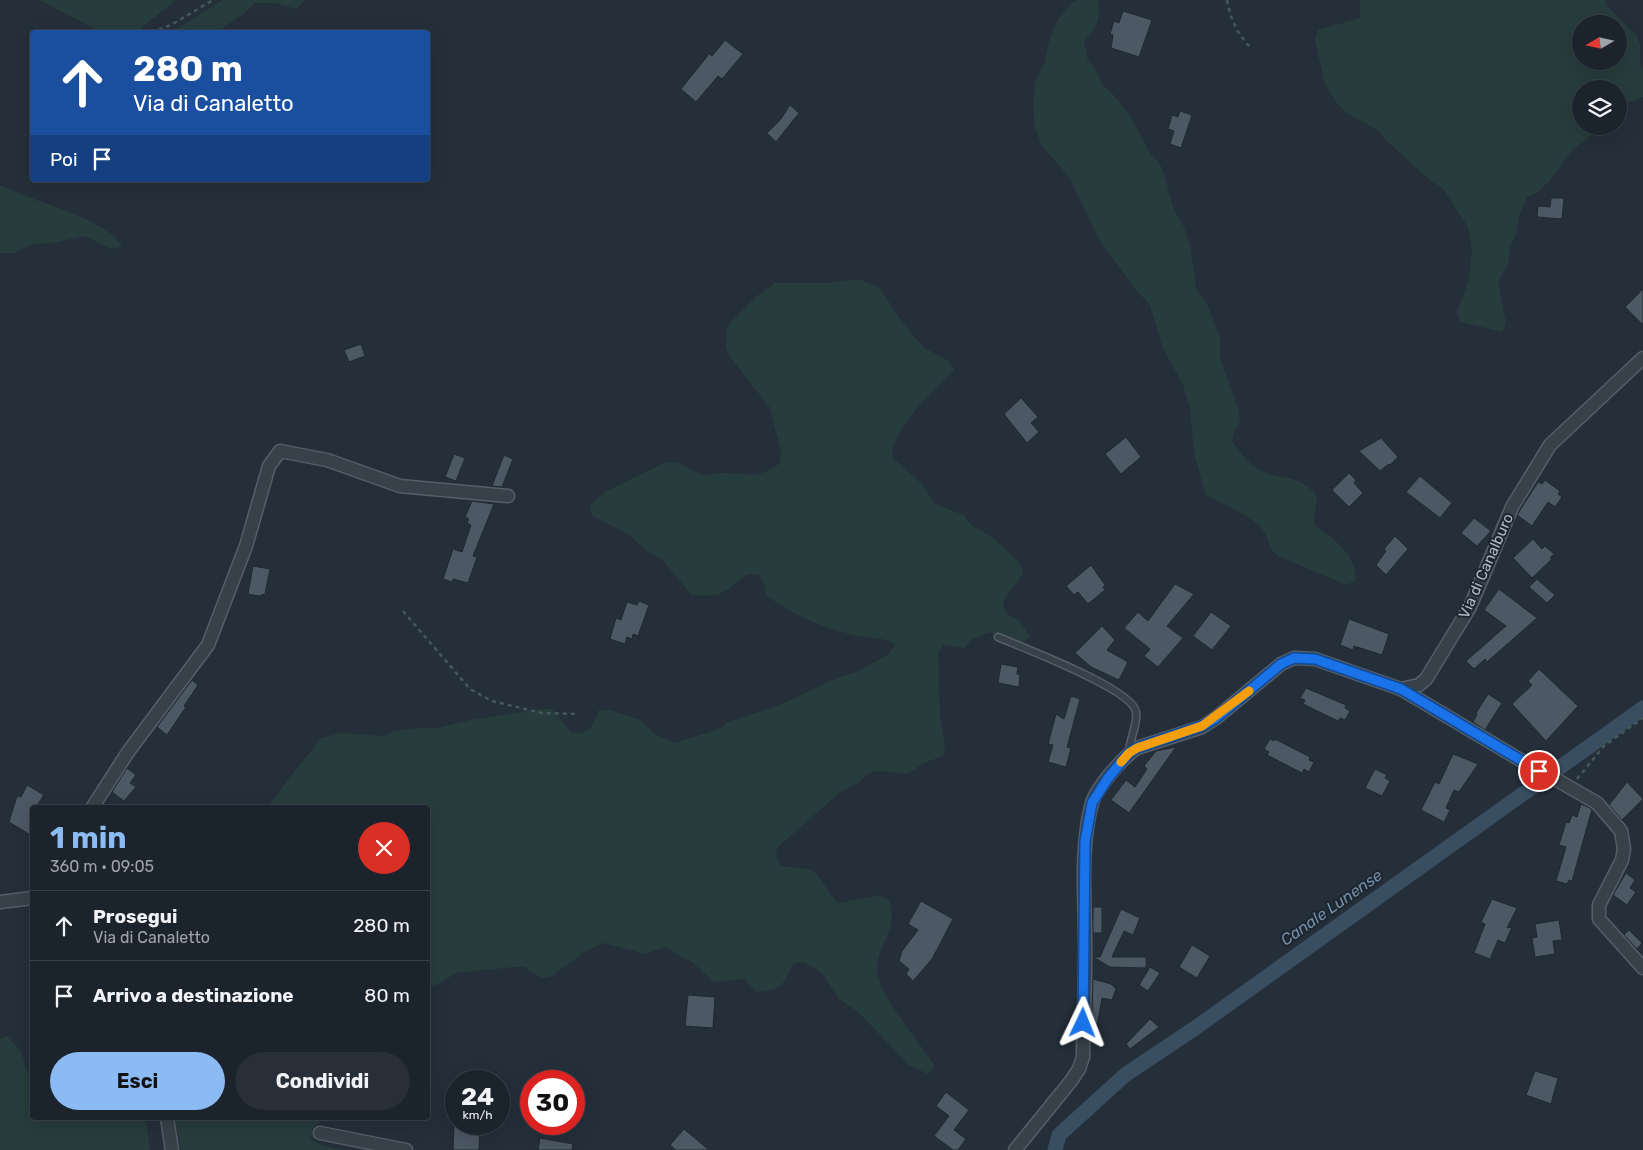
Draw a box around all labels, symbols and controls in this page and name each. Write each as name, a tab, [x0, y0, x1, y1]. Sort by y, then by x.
north arrow	[1572, 15, 1628, 70]
map controls	[1572, 15, 1627, 135]
text: 280 m	[133, 48, 243, 90]
icon: ahead	[50, 50, 115, 115]
button: layers	[1572, 80, 1627, 135]
text: Via di Canaletto	[133, 90, 294, 117]
icon: arrive	[88, 145, 116, 173]
text: Poi	[50, 148, 78, 171]
street label: Via di Canalburo	[1455, 511, 1517, 621]
pin	[1518, 750, 1560, 792]
icon: arrive	[1525, 757, 1553, 785]
text: 1 min	[50, 820, 127, 856]
button: close	[358, 822, 410, 874]
text: 360 m · 09:05	[50, 857, 154, 876]
water label: Canale Lunense	[1277, 865, 1386, 949]
text: Prosegui	[93, 905, 177, 928]
icon: ahead	[50, 912, 78, 940]
text: 280 m	[353, 914, 410, 937]
text: Via di Canaletto	[93, 928, 210, 947]
icon: arrive	[50, 982, 78, 1010]
text: Arrivo a destinazione	[93, 984, 294, 1007]
text: 80 m	[364, 984, 410, 1007]
position arrow	[1056, 996, 1108, 1048]
button: Esci	[50, 1052, 225, 1110]
button: Condividi	[235, 1052, 410, 1110]
speed limit sign: 30	[520, 1070, 585, 1135]
text: 24	[461, 1082, 494, 1111]
text: km/h	[463, 1108, 492, 1122]

